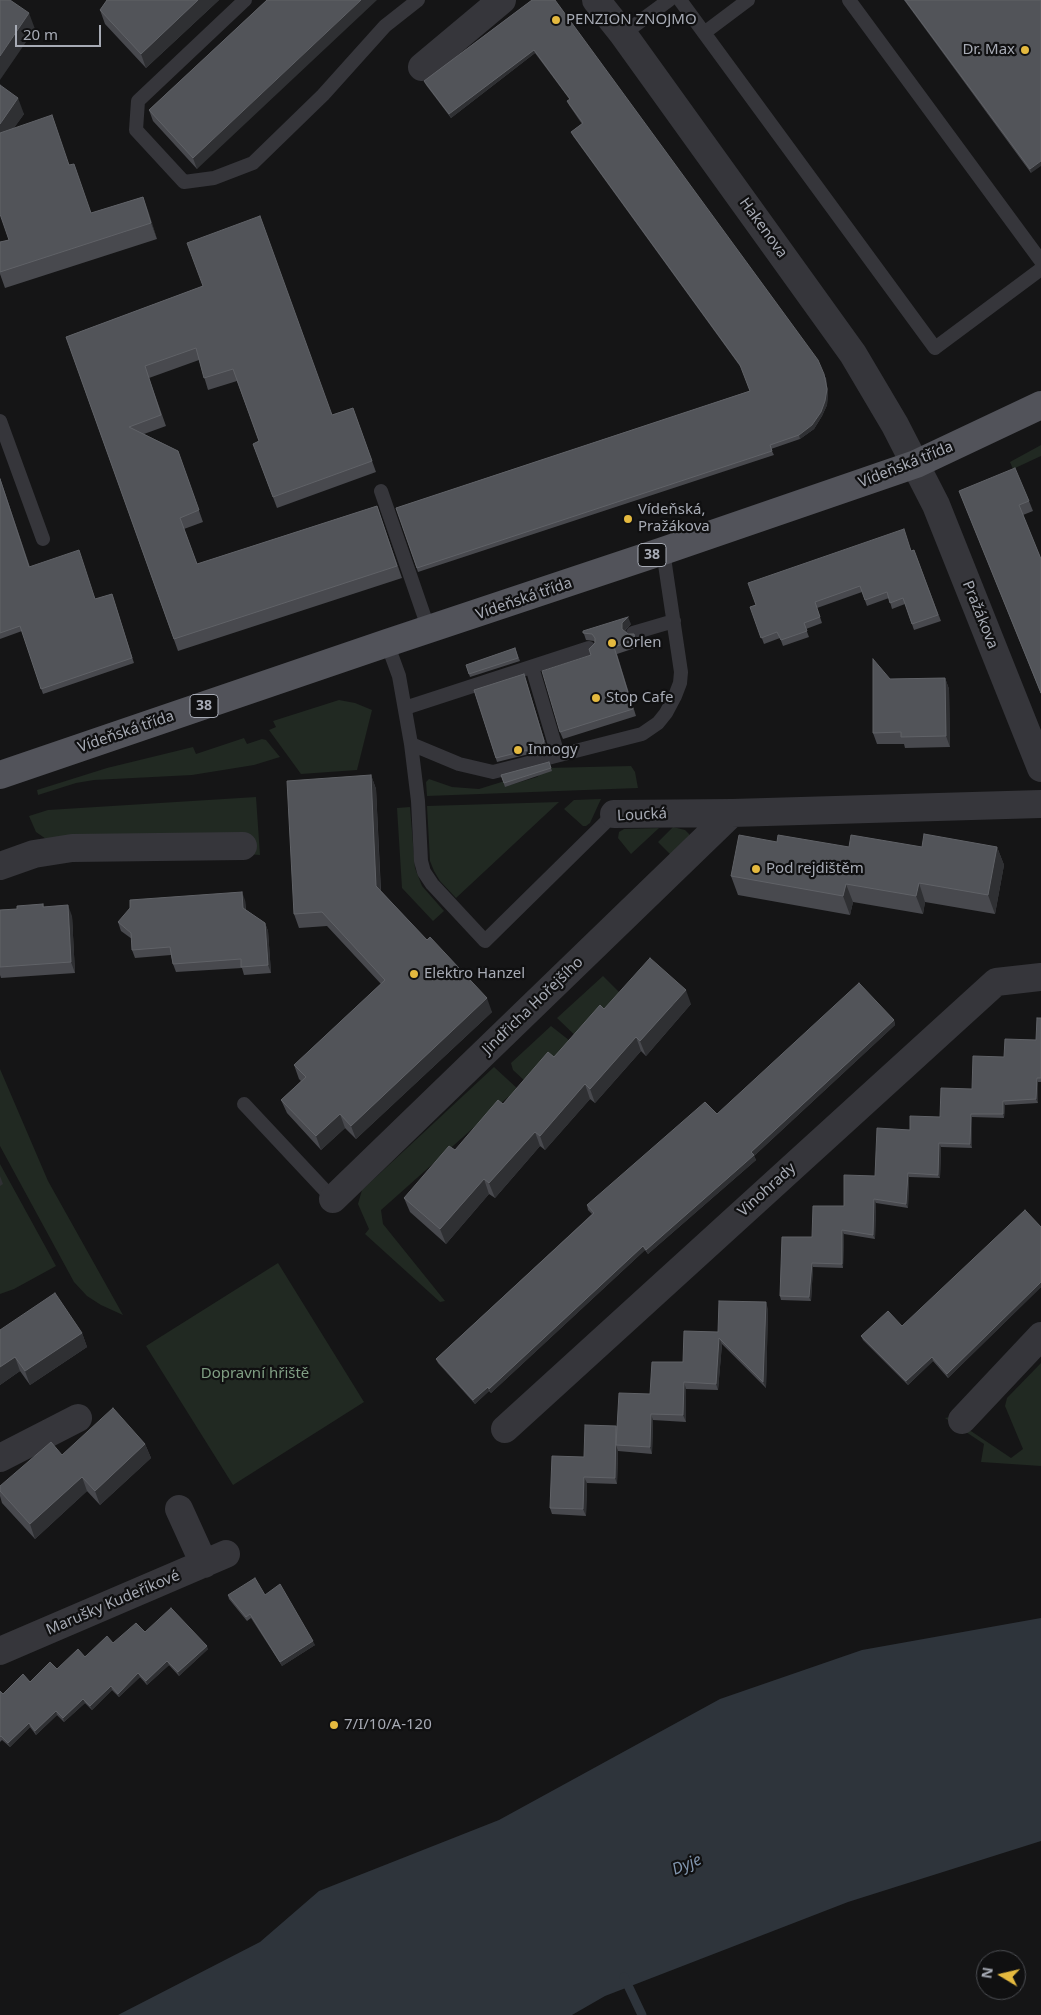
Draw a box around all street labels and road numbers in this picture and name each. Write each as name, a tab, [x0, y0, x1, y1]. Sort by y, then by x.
street label: Hakenova	[735, 194, 791, 262]
street label: Vídeňská třída	[856, 438, 956, 492]
road number: 38	[638, 544, 666, 566]
street label: Vídeňská třída	[474, 574, 574, 624]
street label: Pražákova	[958, 578, 1002, 652]
road number: 38	[190, 694, 218, 718]
street label: Vídeňská třída	[76, 707, 176, 757]
street label: Loucká	[617, 805, 667, 825]
street label: Jindřicha Hořejšího	[479, 953, 587, 1059]
street label: Vinohrady	[734, 1159, 800, 1221]
street label: Marušky Kudeříkové	[43, 1567, 183, 1639]

